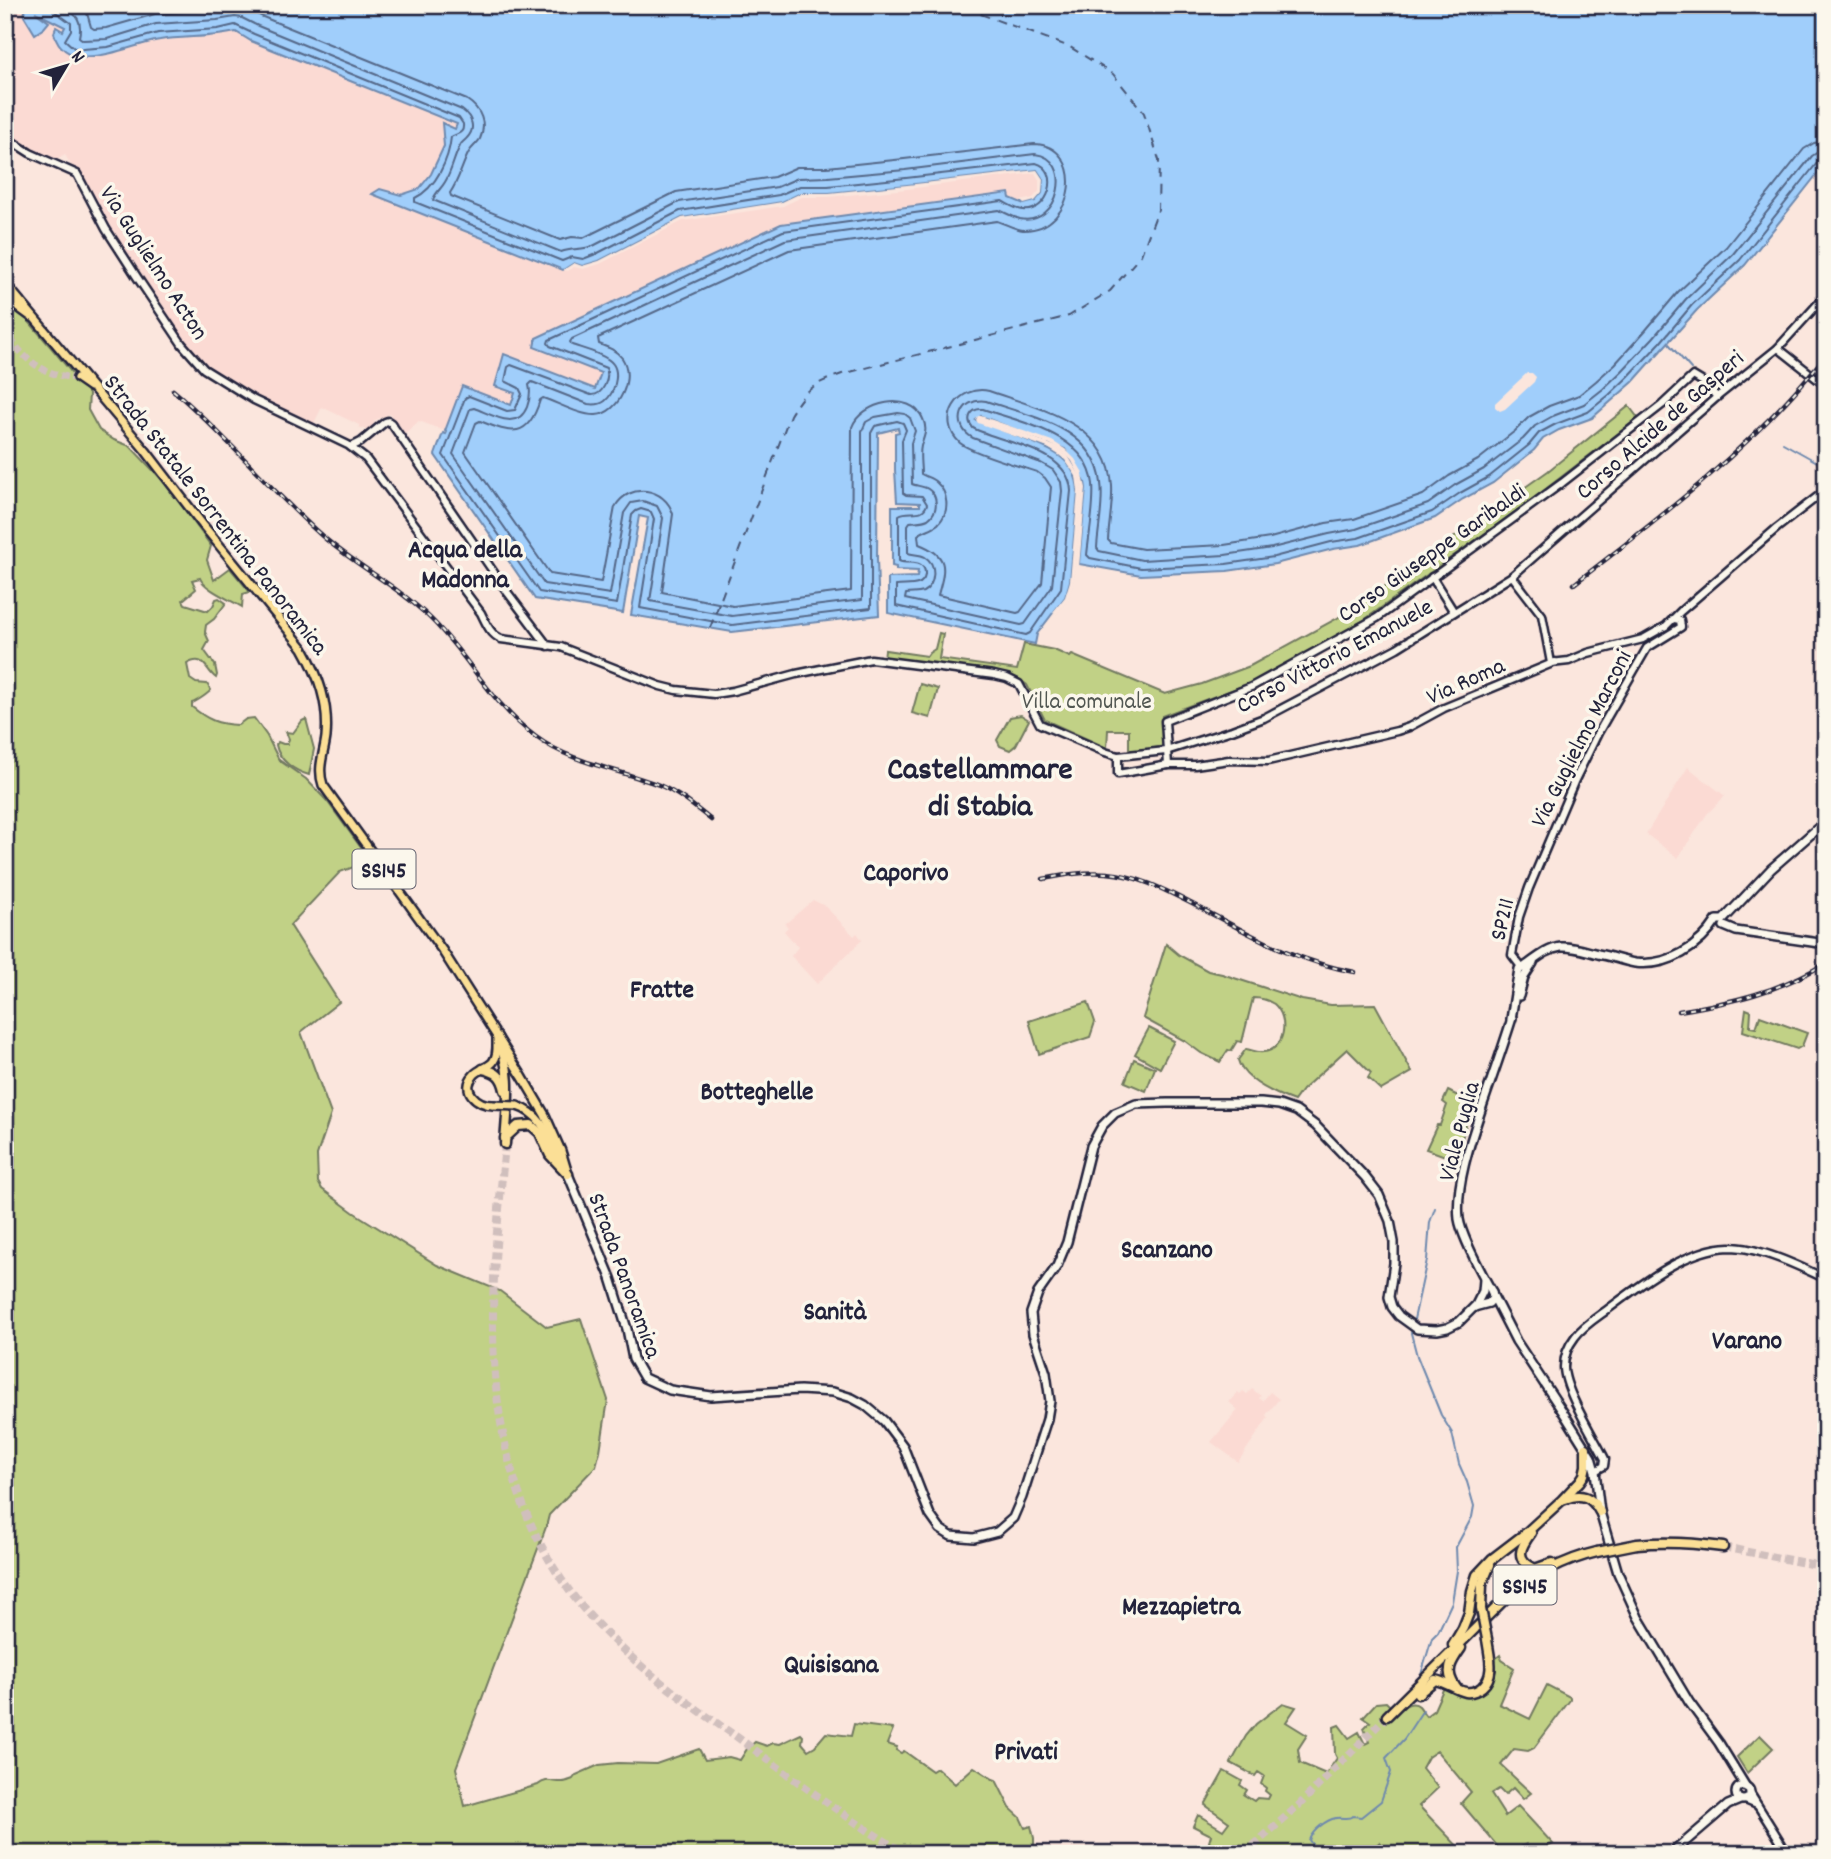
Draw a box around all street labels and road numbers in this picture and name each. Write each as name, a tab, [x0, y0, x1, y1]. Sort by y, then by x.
street label: Via Guglielmo Acton	[90, 180, 215, 348]
street label: Corso Alcide de Gasperi	[1569, 343, 1753, 509]
street label: Strada Statale Sorrentina Panoramica	[94, 368, 336, 664]
street label: Corso Giuseppe Garibaldi	[1332, 477, 1534, 632]
street label: Corso Vittorio Emanuele	[1231, 591, 1440, 724]
street label: Via Guglielmo Marconi	[1523, 645, 1642, 834]
street label: Via Roma	[1421, 650, 1512, 715]
road number: SS145	[352, 849, 416, 888]
street label: SP211	[1483, 895, 1525, 944]
street label: Viale Puglia	[1431, 1077, 1491, 1185]
street label: Strada Panoramica	[578, 1189, 669, 1364]
road number: SS145	[1494, 1566, 1556, 1604]

